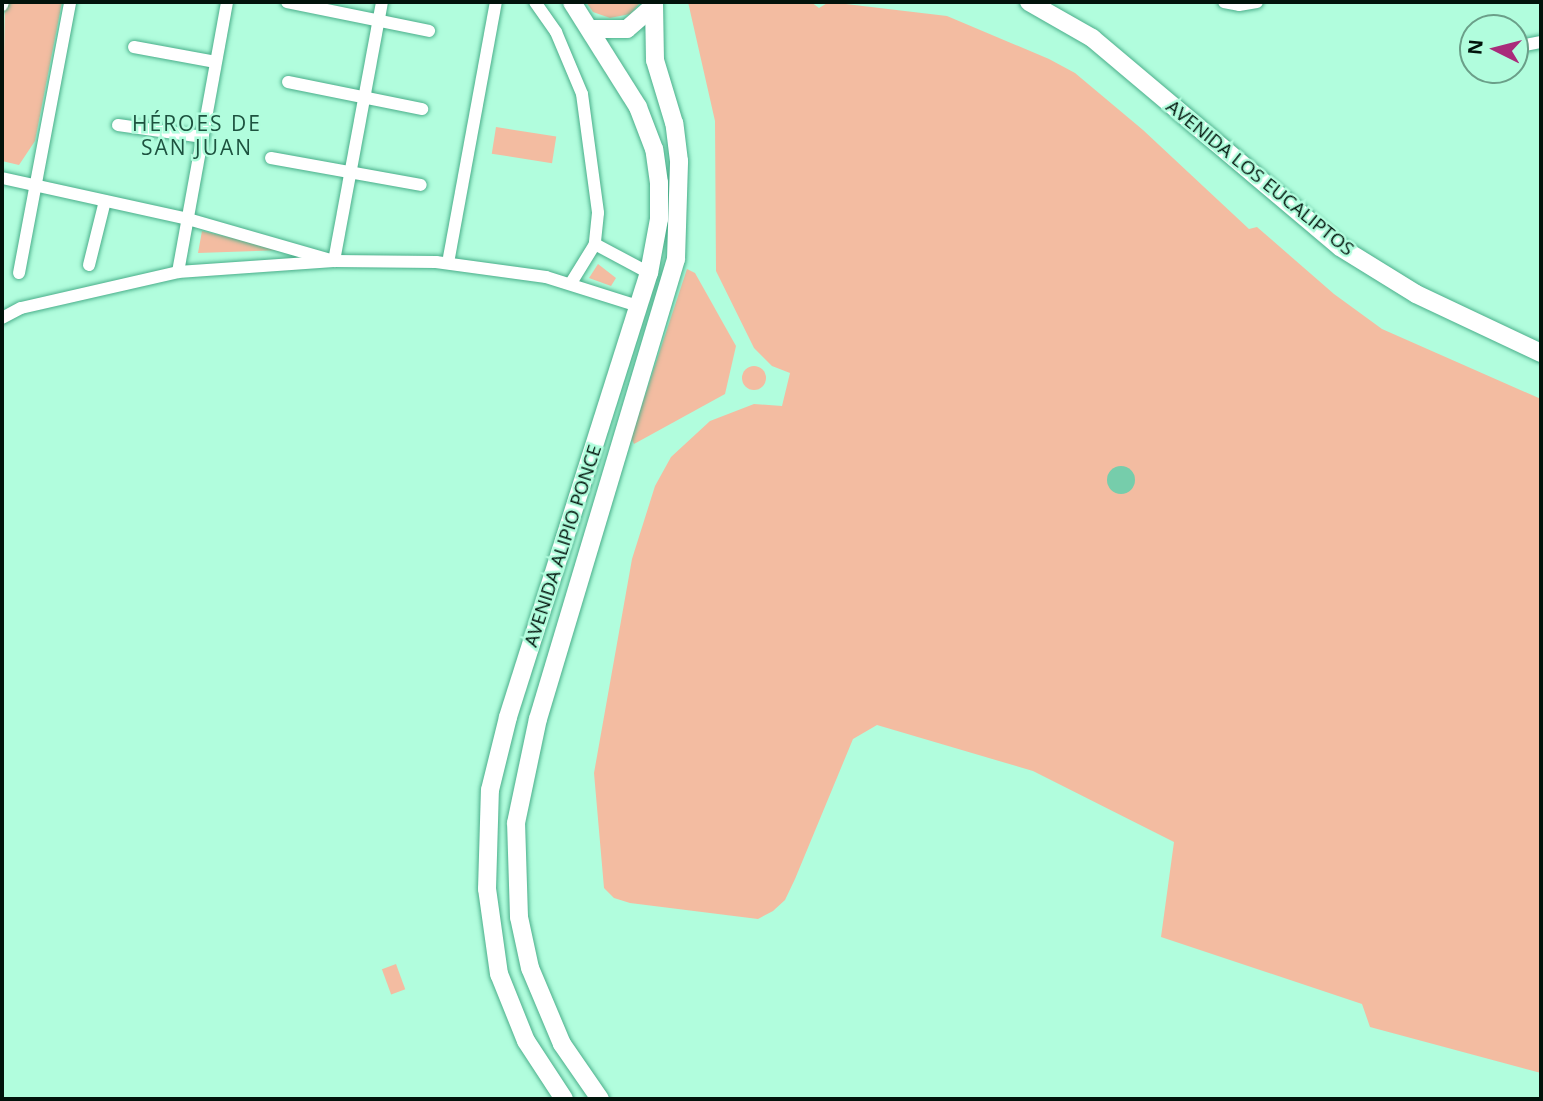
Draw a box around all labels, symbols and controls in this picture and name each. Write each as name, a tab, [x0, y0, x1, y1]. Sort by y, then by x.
north arrow	[1459, 14, 1529, 84]
text: N	[1461, 38, 1489, 56]
street label: AVENIDA LOS EUCALIPTOS	[1162, 95, 1358, 261]
district label: HÉROES DE SAN JUAN	[133, 110, 261, 160]
street label: AVENIDA ALIPIO PONCE	[520, 442, 606, 650]

